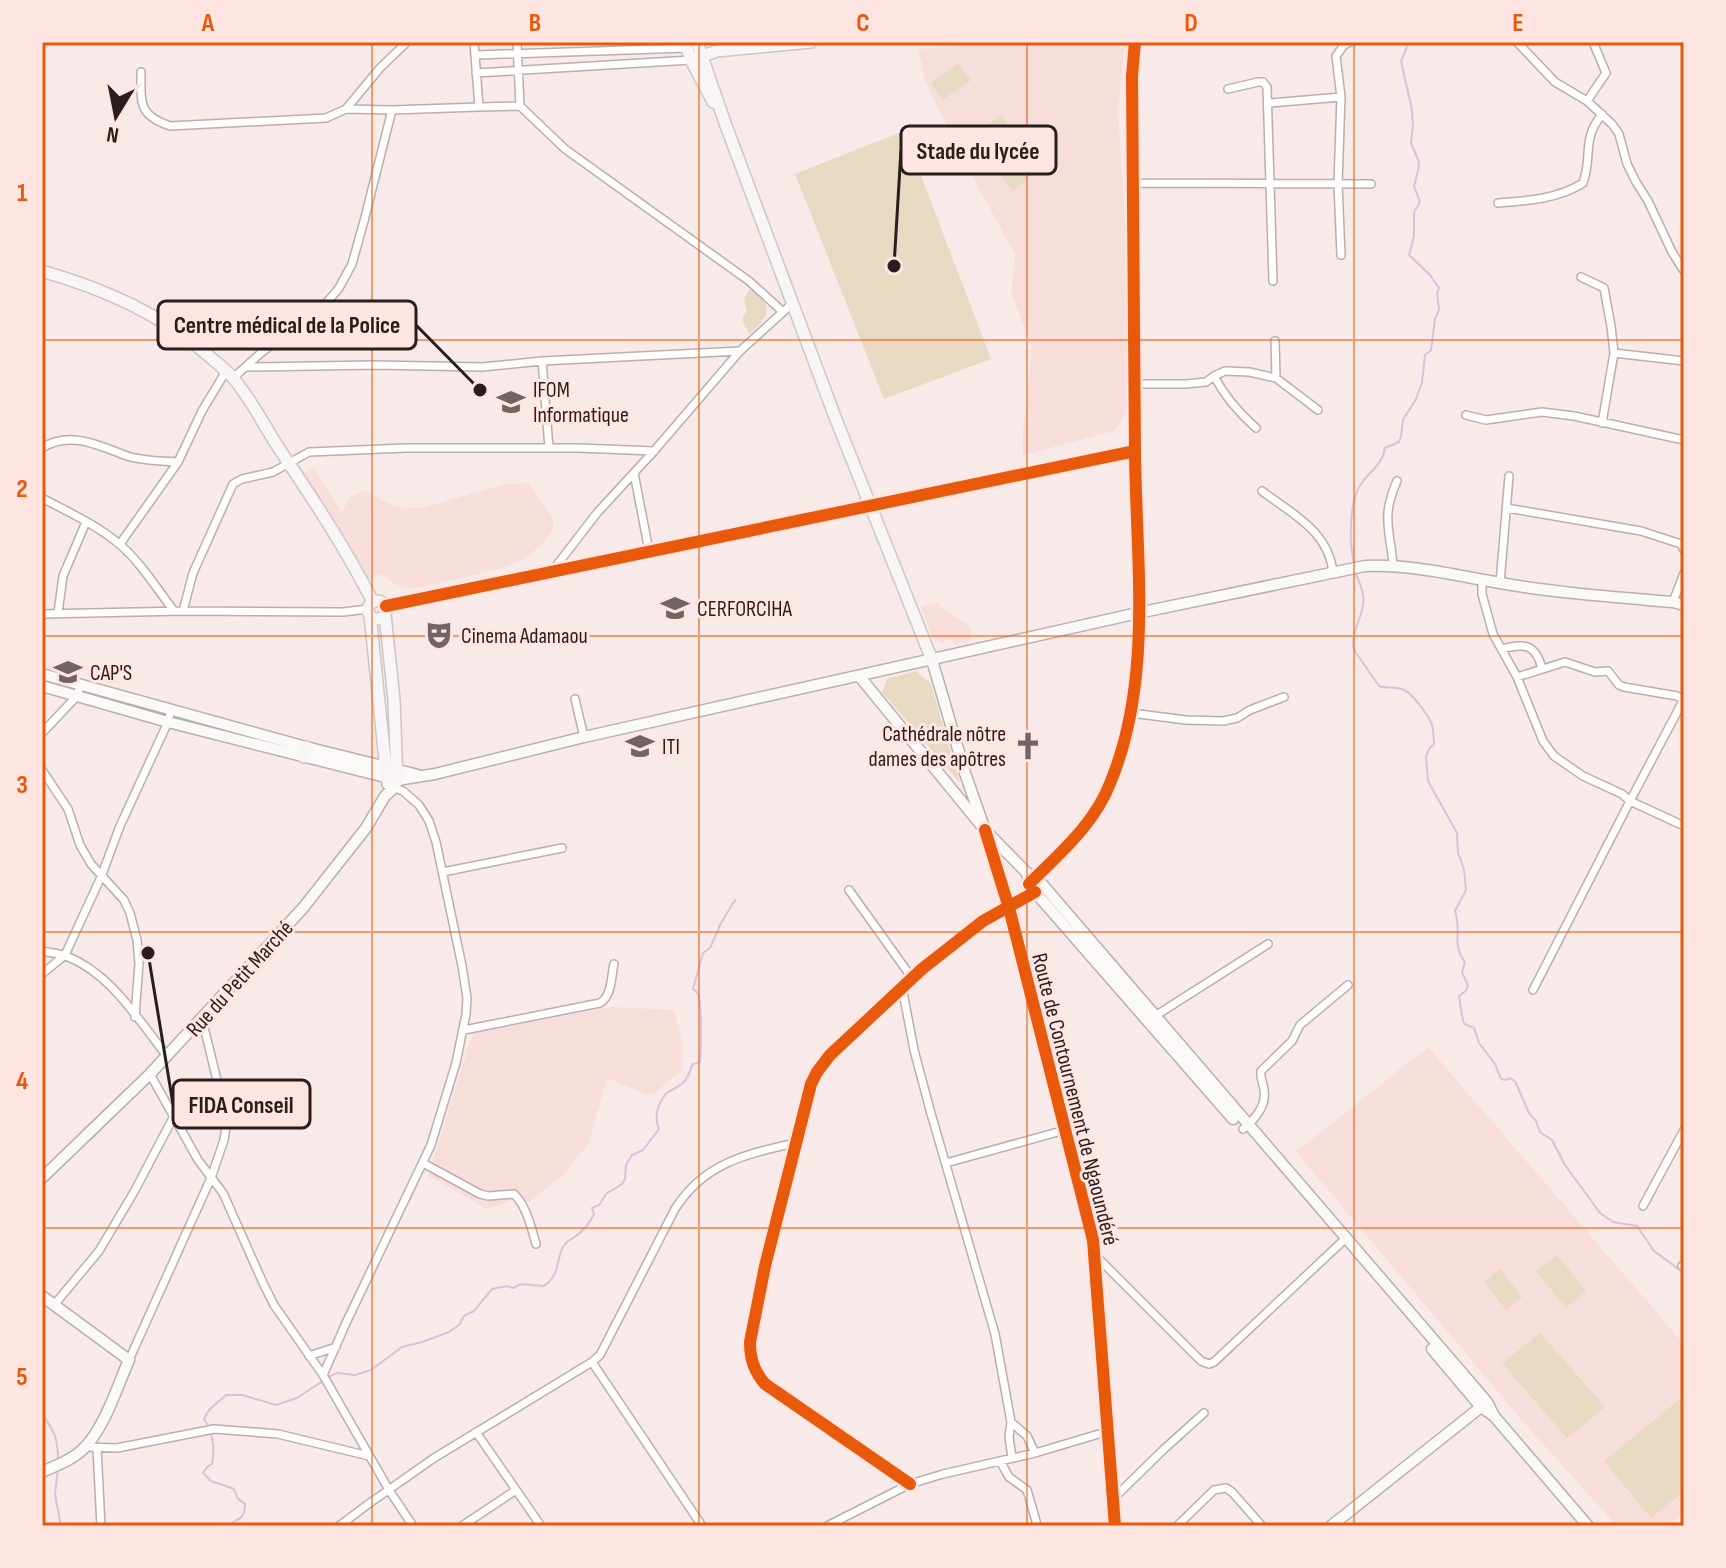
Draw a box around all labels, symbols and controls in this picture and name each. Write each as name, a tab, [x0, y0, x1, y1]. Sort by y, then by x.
text: A	[201, 8, 215, 39]
text: B	[529, 8, 541, 39]
text: C	[856, 8, 870, 39]
text: D	[1184, 8, 1198, 39]
text: E	[1512, 8, 1524, 39]
north arrow	[76, 76, 156, 156]
text: N	[105, 120, 121, 149]
callout: Stade du lycée	[901, 126, 1056, 174]
text: Stade du lycée	[917, 137, 1039, 166]
text: 1	[17, 178, 27, 209]
callout: Centre médical de la Police	[158, 301, 416, 349]
text: Centre médical de la Police	[174, 311, 400, 340]
place label: IFOM Informatique	[533, 377, 629, 429]
school or university icon: IFOM Informatique	[496, 387, 526, 417]
text: 2	[16, 474, 28, 505]
school or university icon: CERFORCIHA	[660, 593, 690, 623]
place label: CERFORCIHA	[697, 596, 792, 623]
theatre icon: Cinema Adamaou	[424, 620, 454, 650]
place label: Cinema Adamaou	[461, 623, 588, 650]
school or university icon: CAP'S	[53, 657, 83, 687]
place label: CAP'S	[90, 660, 132, 687]
place label: Cathédrale nôtre dames des apôtres	[868, 721, 1006, 773]
school or university icon: ITI	[625, 731, 655, 761]
church icon: Cathédrale nôtre dames des apôtres	[1013, 731, 1043, 761]
place label: ITI	[662, 734, 680, 761]
text: 3	[16, 770, 28, 801]
street label: Rue du Petit Marché	[181, 915, 299, 1043]
street label: Route de Contournement de Ngaoundéré	[1025, 950, 1124, 1248]
text: 4	[16, 1066, 28, 1097]
callout: FIDA Conseil	[173, 1080, 310, 1128]
text: FIDA Conseil	[188, 1091, 294, 1120]
text: 5	[16, 1362, 28, 1393]

